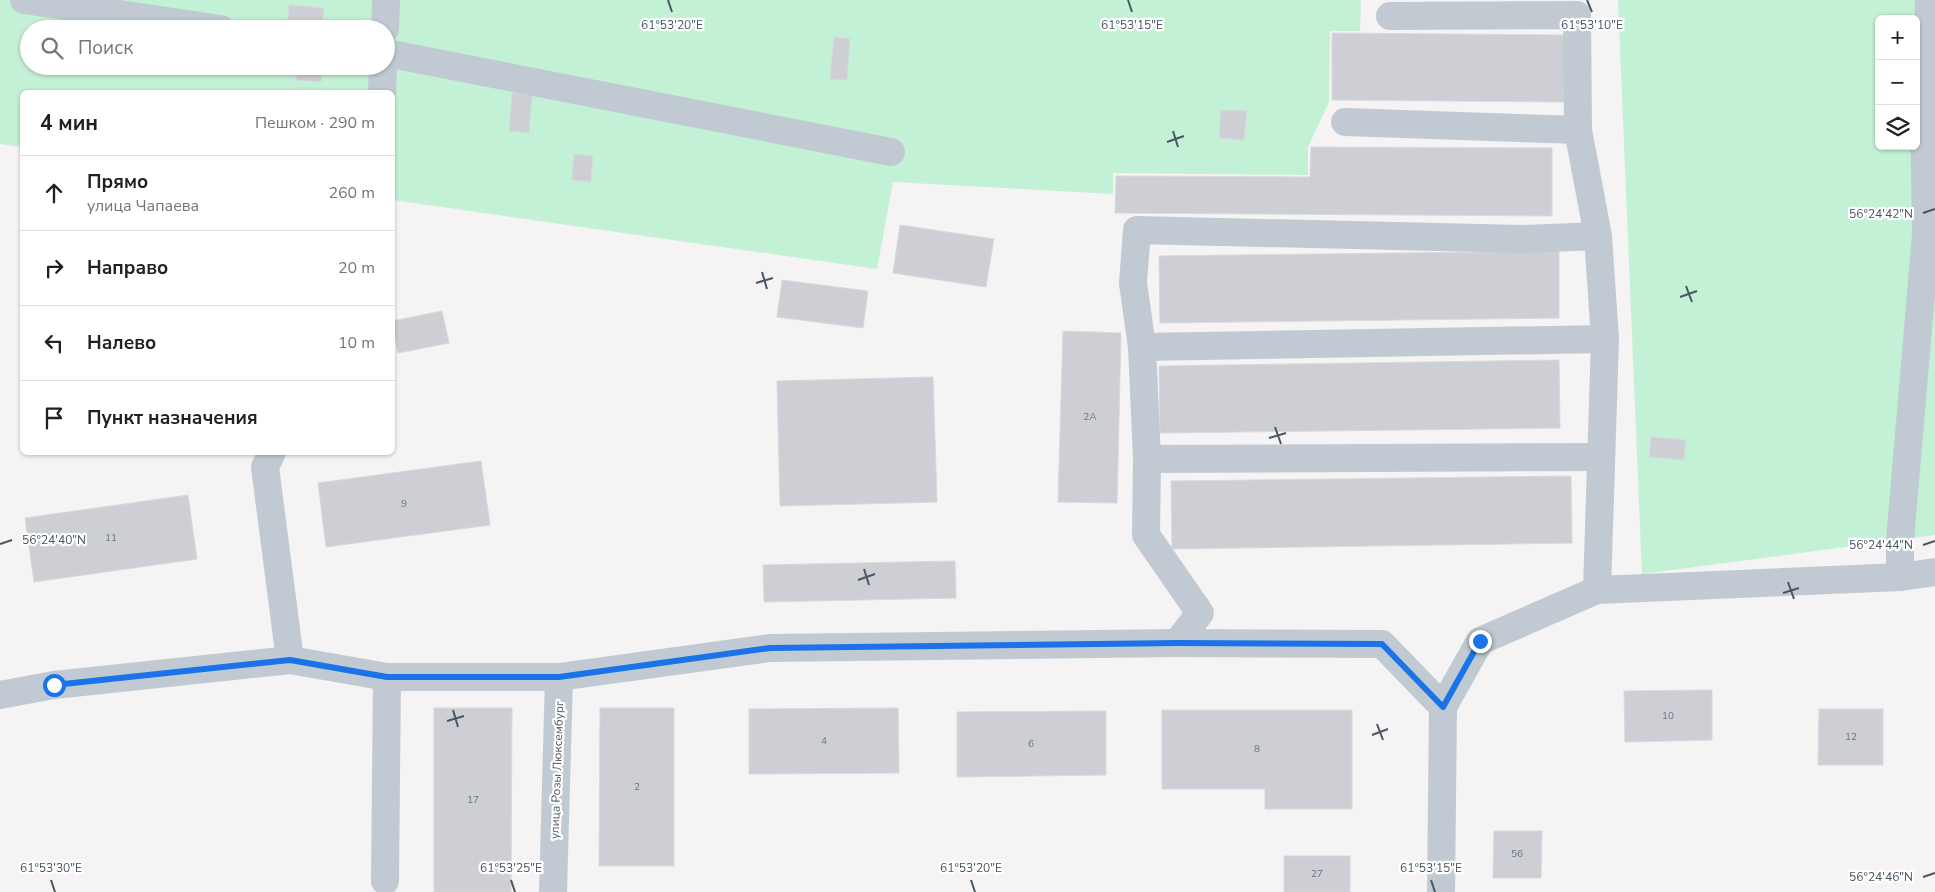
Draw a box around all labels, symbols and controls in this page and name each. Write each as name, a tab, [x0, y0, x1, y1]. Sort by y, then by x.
map controls	[1875, 15, 1920, 150]
button: +	[1875, 15, 1920, 60]
text: 61°53'20"E	[641, 17, 703, 33]
text: 61°53'15"E	[1101, 17, 1163, 33]
text: 61°53'10"E	[1561, 17, 1623, 33]
search box	[20, 20, 395, 75]
icon: search	[38, 34, 66, 62]
text: Поиск	[78, 35, 133, 61]
button: −	[1875, 60, 1920, 105]
button: layers	[1875, 105, 1920, 150]
text: 4 мин	[40, 109, 98, 137]
text: Пешком · 290 m	[255, 112, 375, 134]
text: Прямо	[87, 169, 148, 195]
icon: ahead	[40, 179, 68, 207]
text: 260 m	[328, 182, 375, 204]
text: улица Чапаева	[87, 195, 199, 217]
text: 56°24'42"N	[1849, 206, 1913, 222]
icon: right	[40, 254, 68, 282]
text: Направо	[87, 255, 168, 281]
text: 20 m	[338, 257, 375, 279]
icon: left	[40, 329, 68, 357]
text: Налево	[87, 330, 156, 356]
text: 10 m	[338, 332, 375, 354]
icon: arrive	[40, 404, 68, 432]
text: Пункт назначения	[87, 405, 258, 431]
house number: 2А	[1083, 410, 1097, 424]
house number: 9	[401, 497, 407, 511]
house number: 11	[105, 531, 117, 545]
text: 56°24'40"N	[22, 532, 86, 548]
text: 56°24'44"N	[1849, 537, 1913, 553]
route end	[1469, 630, 1492, 653]
route start	[43, 674, 66, 697]
street label: улица Розы Люксембург	[547, 700, 567, 839]
house number: 10	[1662, 709, 1674, 723]
house number: 12	[1845, 730, 1857, 744]
house number: 4	[821, 734, 827, 748]
house number: 6	[1028, 737, 1034, 751]
house number: 8	[1254, 742, 1260, 756]
house number: 2	[634, 780, 640, 794]
house number: 17	[467, 793, 479, 807]
house number: 56	[1511, 847, 1523, 861]
text: 61°53'30"E	[20, 860, 82, 876]
text: 61°53'25"E	[480, 860, 542, 876]
text: 61°53'20"E	[940, 860, 1002, 876]
text: 61°53'15"E	[1400, 860, 1462, 876]
house number: 27	[1311, 867, 1323, 881]
text: 56°24'46"N	[1849, 869, 1913, 885]

